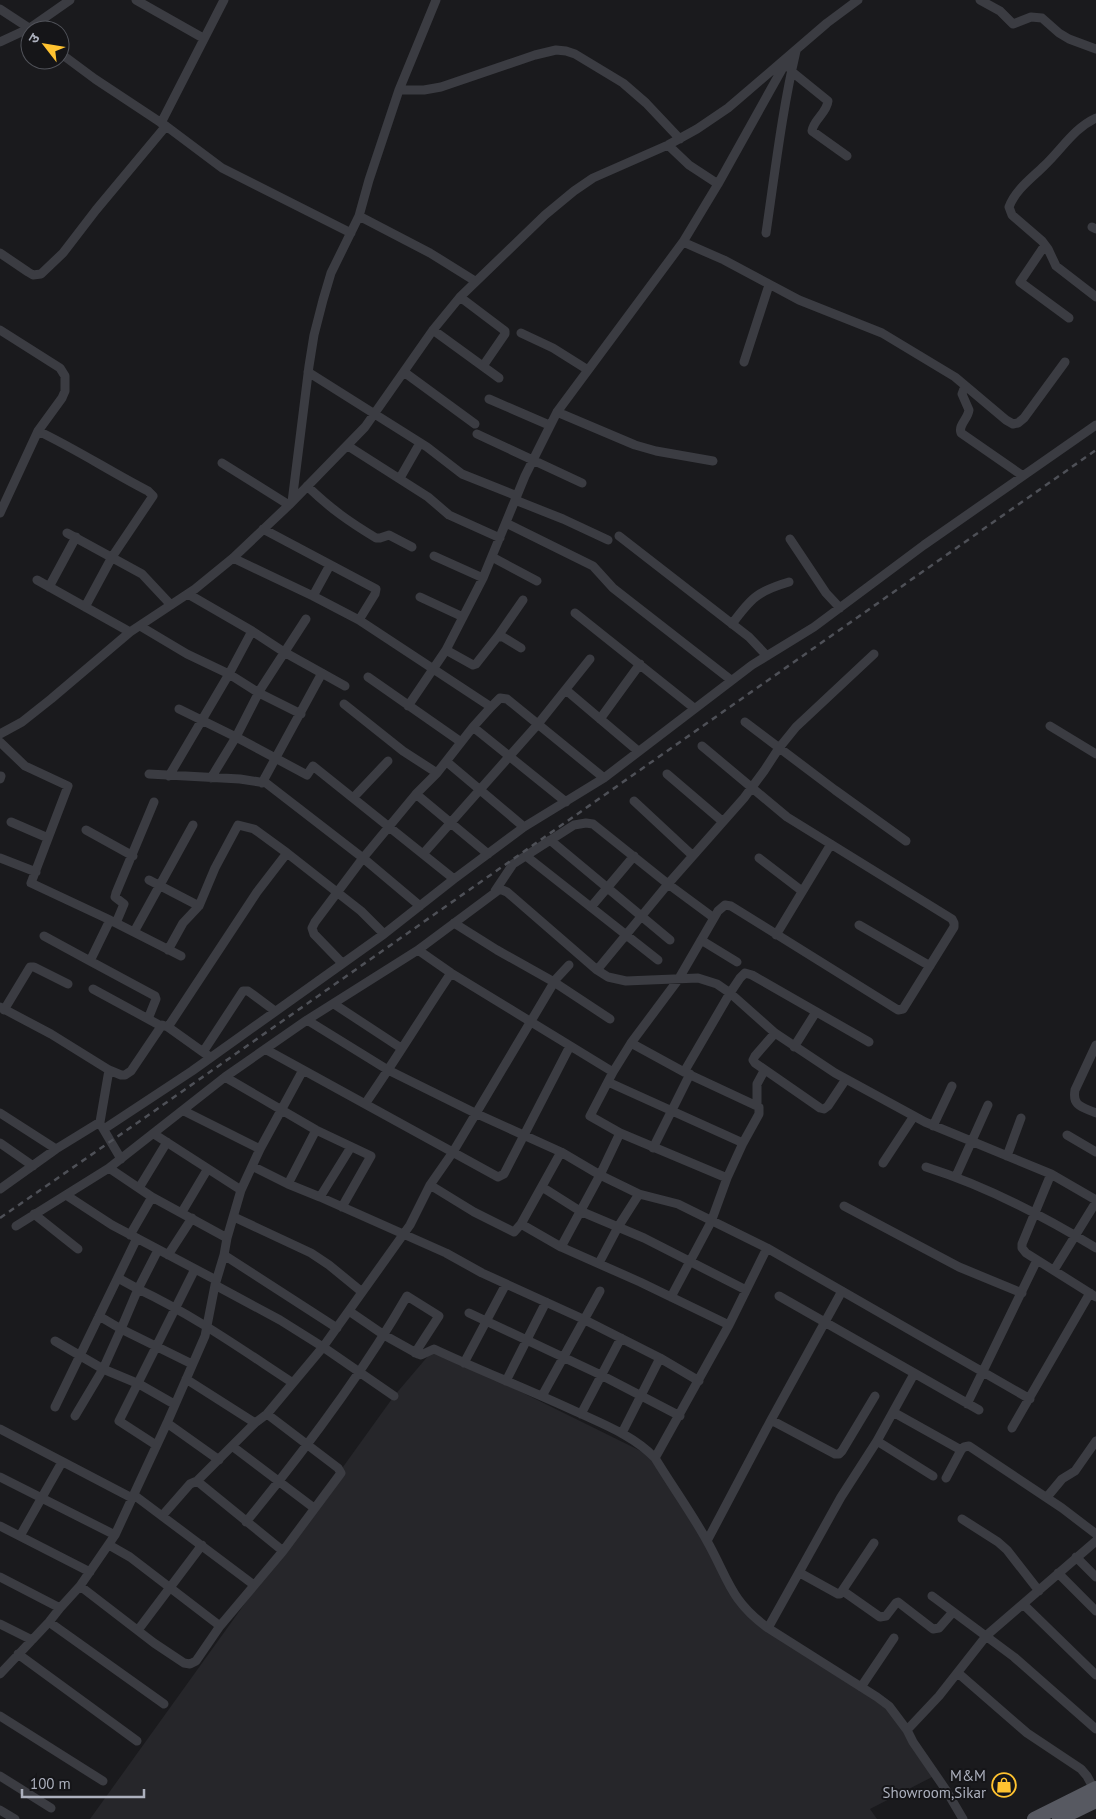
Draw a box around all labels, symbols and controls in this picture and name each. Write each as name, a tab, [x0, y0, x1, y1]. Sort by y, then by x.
north arrow	[20, 20, 70, 70]
text: उ	[24, 29, 44, 46]
scale bar	[22, 1766, 145, 1798]
place label: M&M Showroom,Sikar	[882, 1766, 986, 1802]
shop icon: M&M Showroom,Sikar	[991, 1772, 1017, 1798]
text: 100 m	[30, 1774, 71, 1793]

